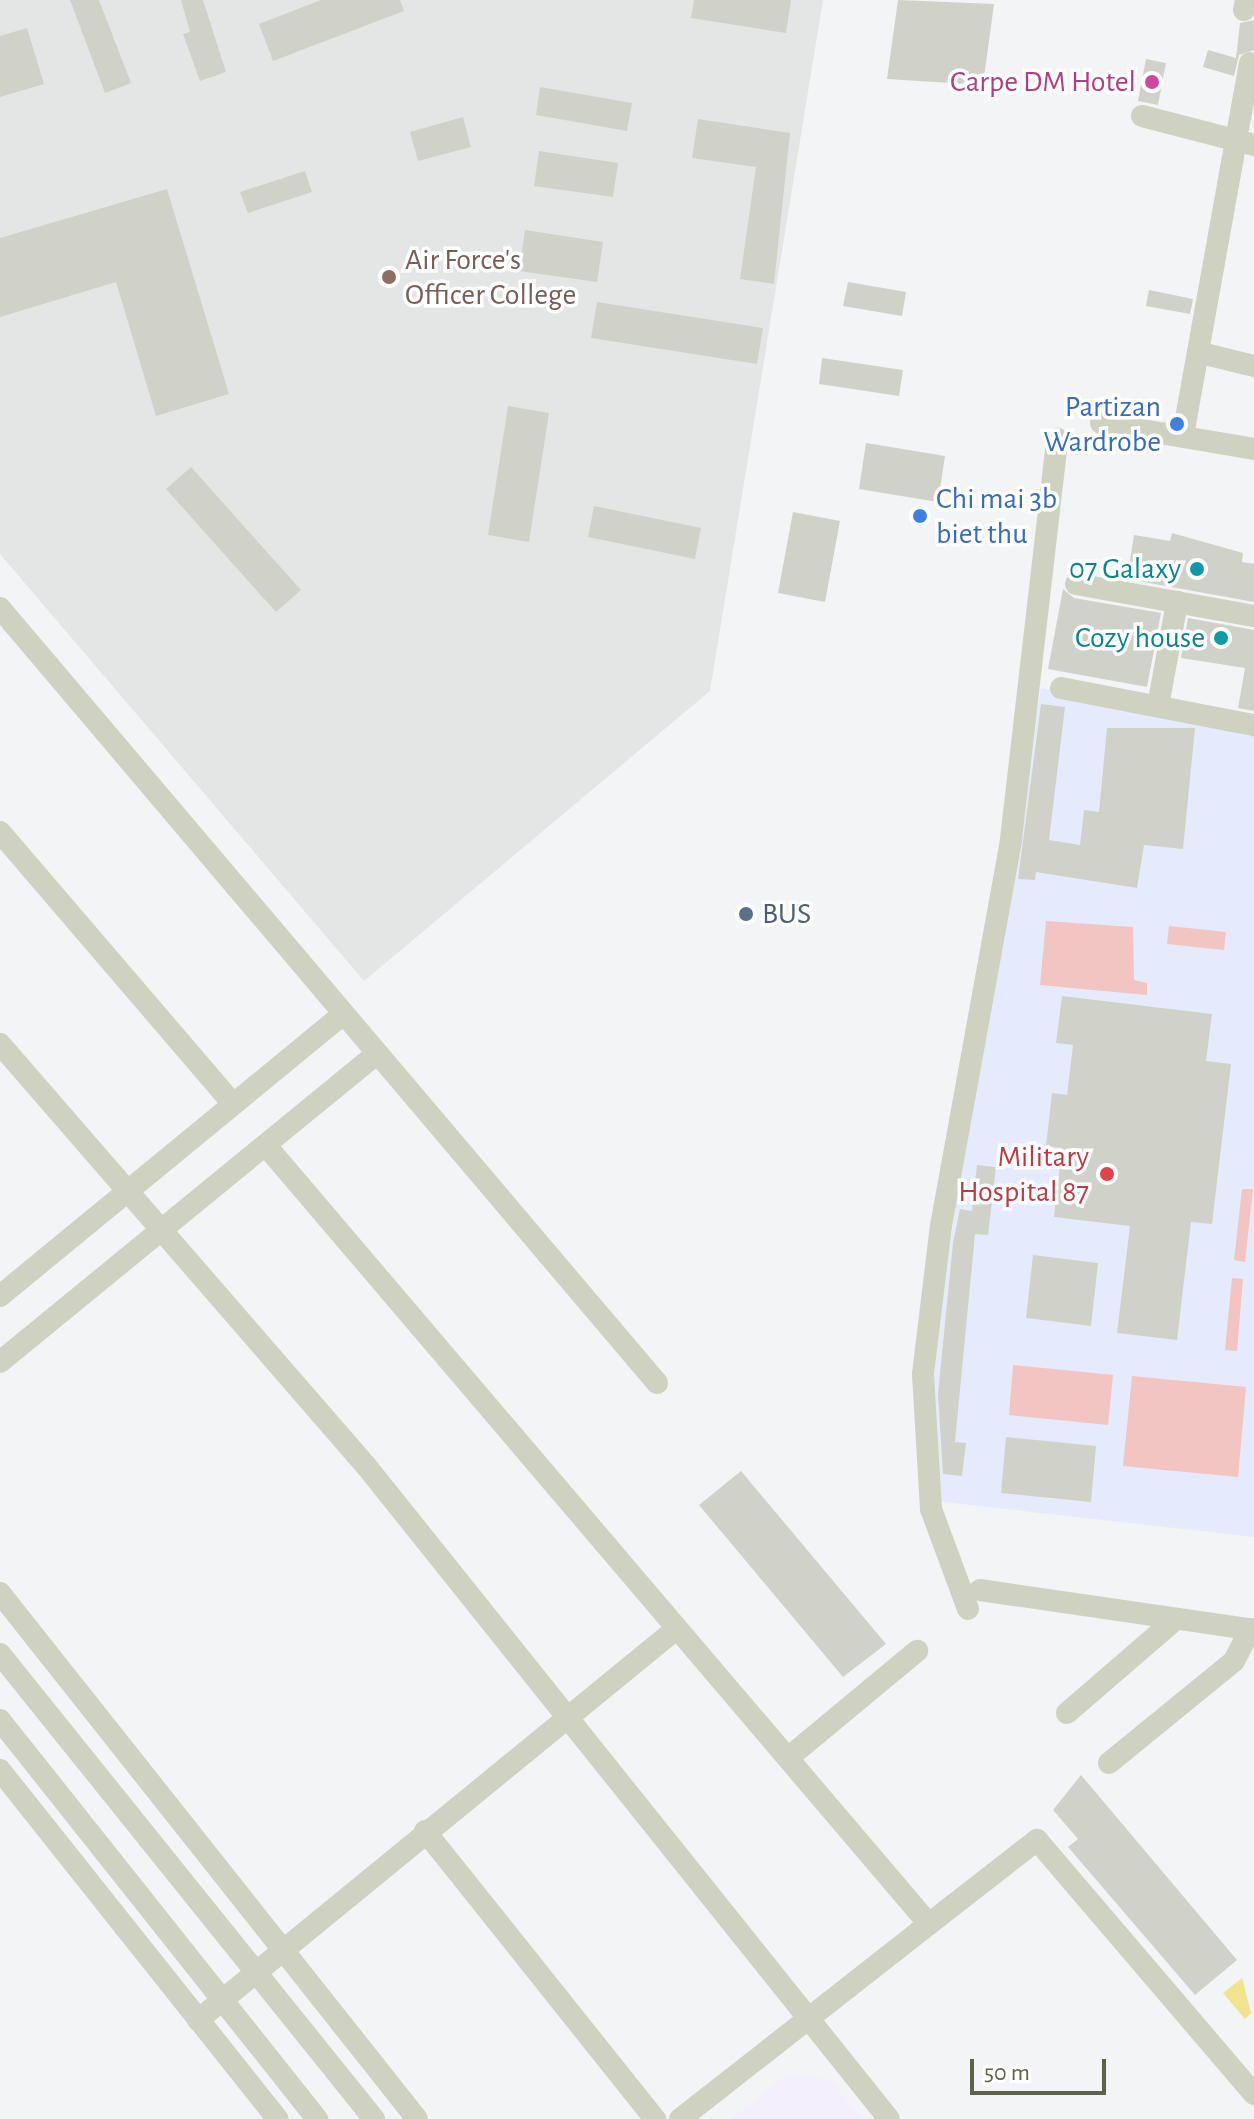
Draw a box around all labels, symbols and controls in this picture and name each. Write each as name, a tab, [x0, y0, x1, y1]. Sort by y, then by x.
place label: Carpe DM Hotel	[950, 64, 1136, 100]
marker: Carpe DM Hotel	[1143, 73, 1161, 91]
place label: Air Force's Officer College	[405, 242, 576, 312]
marker: Air Force's Officer College	[380, 268, 398, 286]
place label: Partizan Wardrobe	[1043, 389, 1161, 460]
marker: Partizan Wardrobe	[1168, 415, 1186, 433]
place label: Chi mai 3b biet thu	[936, 481, 1057, 552]
marker: Chi mai 3b biet thu	[911, 507, 929, 525]
place label: 07 Galaxy	[1069, 551, 1181, 587]
marker: 07 Galaxy	[1188, 560, 1206, 578]
place label: Cozy house	[1075, 620, 1205, 656]
marker: Cozy house	[1212, 629, 1230, 647]
place label: BUS	[762, 896, 811, 932]
marker: BUS	[737, 905, 755, 923]
place label: Military Hospital 87	[958, 1139, 1089, 1210]
marker: Military Hospital 87	[1096, 1163, 1118, 1185]
scale bar	[974, 2043, 1110, 2093]
text: 50 m	[984, 2061, 1030, 2085]

